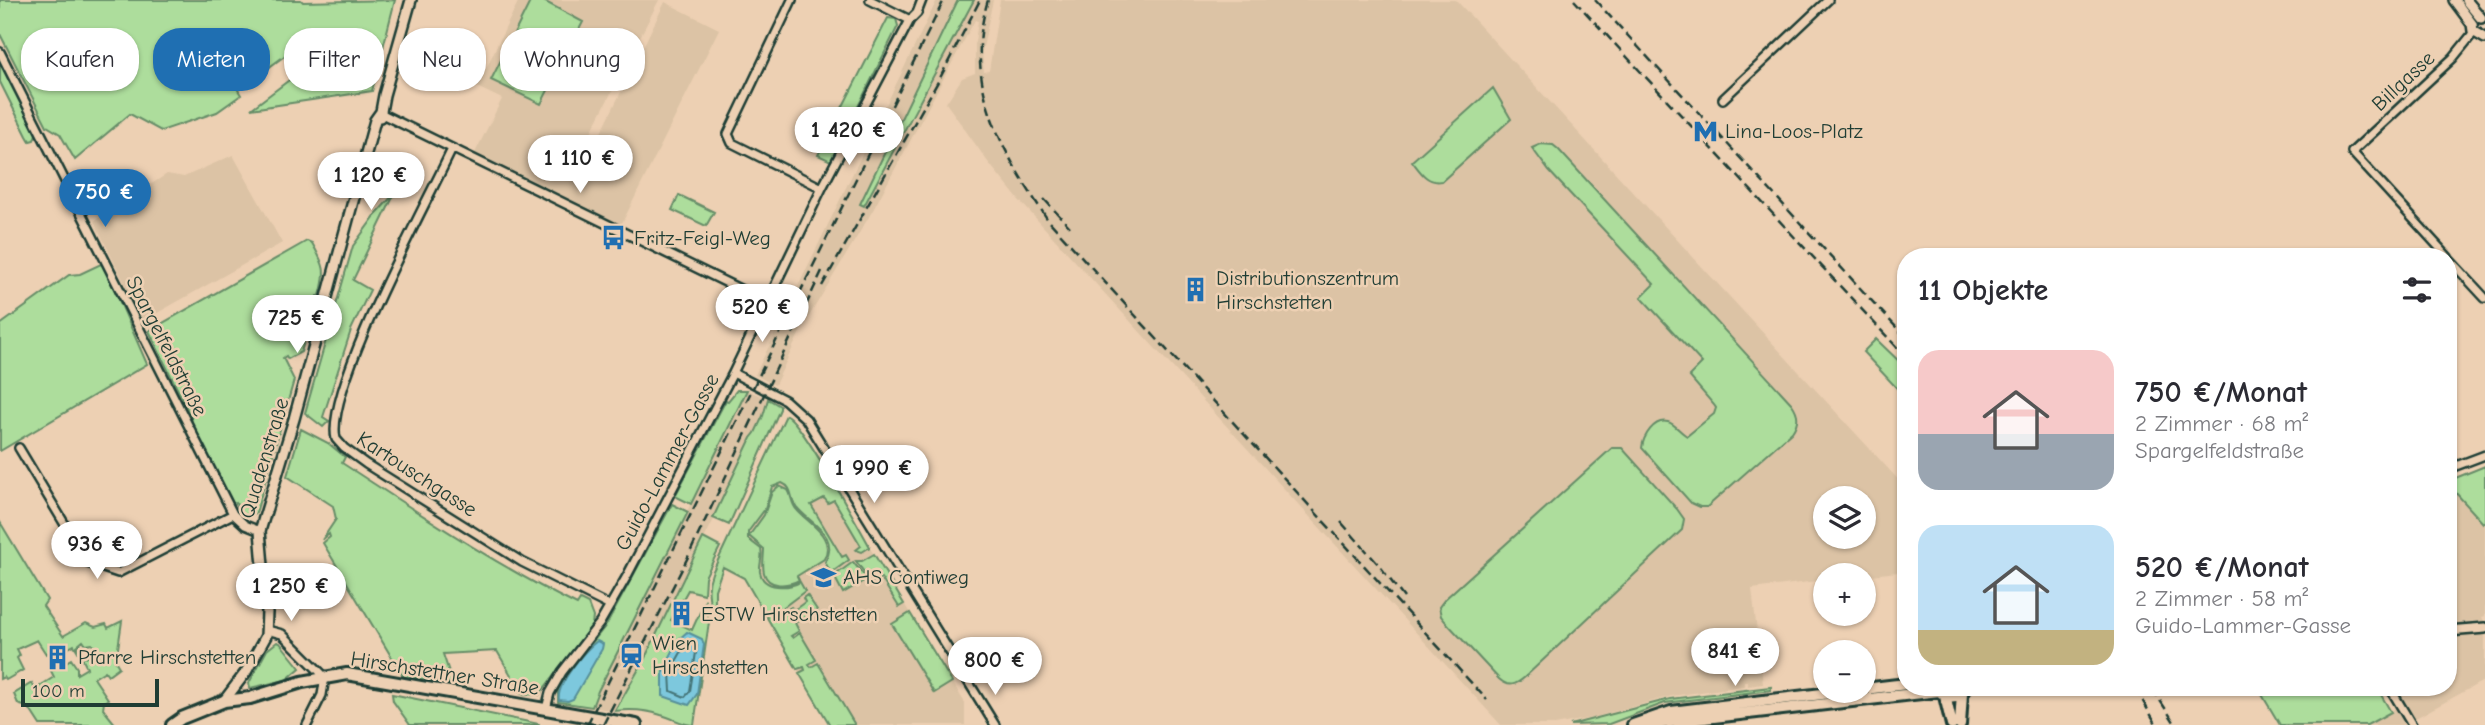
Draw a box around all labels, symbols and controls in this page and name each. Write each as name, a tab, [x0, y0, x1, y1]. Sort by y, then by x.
chip: Kaufen	[21, 28, 139, 91]
chip: Mieten	[153, 28, 270, 91]
chip: Filter	[284, 28, 384, 91]
chip: Neu	[398, 28, 486, 91]
chip: Wohnung	[500, 28, 645, 91]
street label: Billgasse	[2367, 46, 2439, 116]
pin: 1 420 €	[784, 108, 914, 167]
text: 1 420 €	[811, 116, 887, 143]
metro station icon: Lina-Loos-Platz	[1691, 117, 1719, 145]
place label: Lina-Loos-Platz	[1725, 119, 1863, 143]
pin: 1 110 €	[515, 136, 645, 195]
text: 1 110 €	[544, 144, 616, 171]
pin: 1 120 €	[306, 152, 436, 212]
text: 1 120 €	[334, 161, 408, 188]
pin: 750 €	[56, 170, 154, 229]
text: 750 €	[75, 178, 135, 205]
bus stop icon: Fritz-Feigl-Weg	[600, 224, 628, 252]
place label: Fritz-Feigl-Weg	[634, 226, 771, 250]
place label: Distributionszentrum Hirschstetten	[1216, 266, 1399, 314]
icon: filters	[2398, 271, 2436, 309]
street label: Spargelfeldstraße	[121, 272, 213, 420]
text: 11 Objekte	[1918, 273, 2048, 308]
building icon: Distributionszentrum Hirschstetten	[1182, 276, 1210, 304]
pin: 520 €	[713, 284, 811, 344]
text: 520 €	[732, 293, 792, 320]
pin: 725 €	[248, 296, 346, 355]
text: 725 €	[268, 304, 326, 331]
street label: Guido-Lammer-Gasse	[610, 369, 724, 555]
text: 750 €/Monat	[2135, 375, 2307, 410]
icon: home	[1974, 378, 2058, 462]
street label: Quadenstraße	[234, 395, 294, 521]
text: 2 Zimmer · 68 m²	[2135, 410, 2308, 437]
street label: Kartouschgasse	[353, 426, 481, 522]
text: Spargelfeldstraße	[2135, 437, 2304, 464]
pin: 1 990 €	[809, 446, 939, 505]
text: 1 990 €	[835, 454, 913, 481]
map controls	[1813, 486, 1876, 703]
button: layers	[1813, 486, 1876, 549]
pin: 936 €	[48, 522, 146, 581]
text: 936 €	[67, 530, 127, 557]
text: 520 €/Monat	[2135, 550, 2309, 585]
icon: home	[1974, 553, 2058, 637]
school or university icon: AHS Contiweg	[809, 563, 837, 591]
button: +	[1813, 563, 1876, 626]
pin: 1 250 €	[226, 564, 356, 623]
place label: AHS Contiweg	[843, 565, 969, 589]
text: 1 250 €	[252, 572, 330, 599]
text: 2 Zimmer · 58 m²	[2135, 585, 2308, 612]
building icon: ESTW Hirschstetten	[667, 600, 695, 628]
place label: ESTW Hirschstetten	[701, 602, 878, 626]
text: Guido-Lammer-Gasse	[2135, 612, 2351, 639]
pin: 841 €	[1686, 628, 1784, 688]
place label: Wien Hirschstetten	[652, 631, 769, 679]
text: 841 €	[1707, 637, 1763, 664]
pin: 800 €	[946, 638, 1044, 697]
button: −	[1813, 640, 1876, 703]
station icon: Wien Hirschstetten	[618, 641, 646, 669]
building icon: Pfarre Hirschstetten	[44, 643, 72, 671]
place label: Pfarre Hirschstetten	[78, 645, 256, 669]
street label: Hirschstettner Straße	[349, 646, 541, 700]
text: 800 €	[964, 646, 1026, 673]
scale bar	[21, 676, 159, 708]
text: 100 m	[32, 680, 85, 702]

